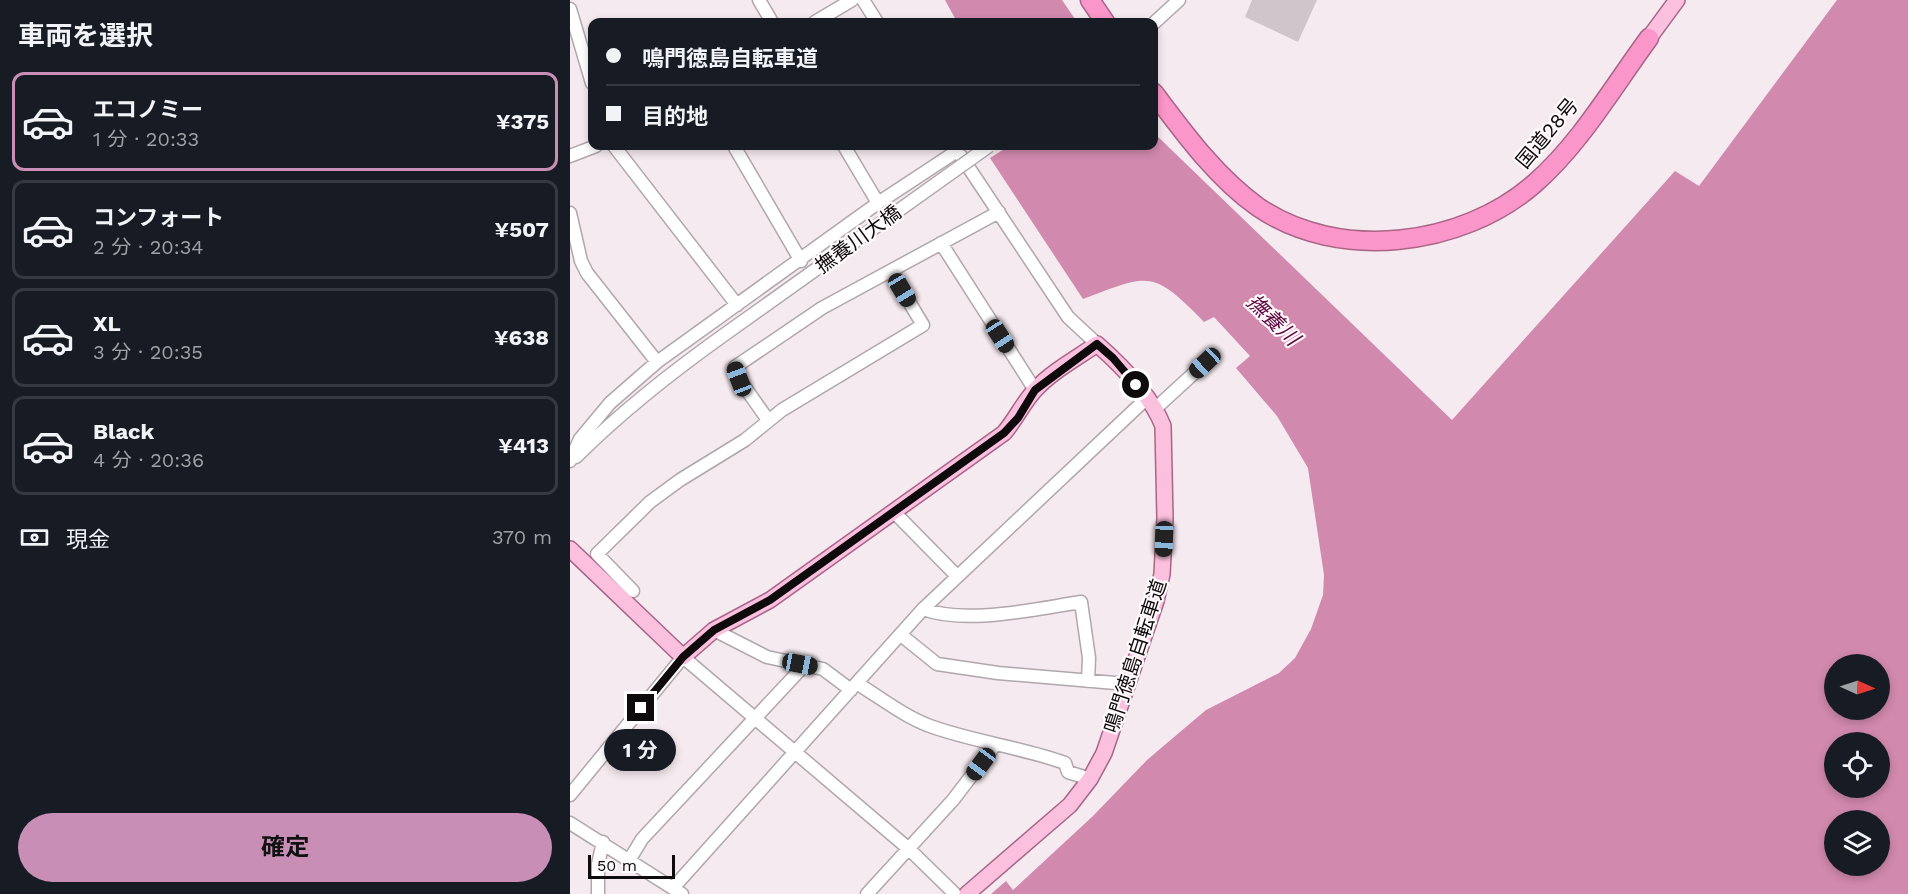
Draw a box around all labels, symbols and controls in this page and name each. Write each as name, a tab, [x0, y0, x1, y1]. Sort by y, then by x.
text: 車両を選択	[18, 20, 153, 52]
text: 鳴門徳島自転車道	[642, 46, 818, 71]
street label: 国道28号	[1511, 93, 1583, 173]
icon: car	[21, 95, 75, 149]
text: エコノミー	[93, 97, 203, 122]
text: 目的地	[642, 104, 708, 129]
text: ¥375	[496, 109, 549, 134]
text: 1 分 · 20:33	[93, 127, 199, 151]
street label: 撫養川大橋	[810, 200, 906, 278]
icon: car	[21, 203, 75, 257]
text: コンフォート	[93, 205, 224, 230]
text: ¥507	[495, 217, 549, 242]
text: 2 分 · 20:34	[93, 235, 204, 259]
car	[885, 270, 919, 310]
water label: 撫養川	[1242, 289, 1306, 352]
icon: car	[21, 311, 75, 365]
text: XL	[93, 311, 121, 336]
car	[983, 316, 1017, 356]
text: ¥638	[494, 325, 549, 350]
text: 3 分 · 20:35	[93, 340, 203, 364]
car	[1186, 344, 1224, 382]
car	[724, 359, 754, 399]
route start	[1122, 371, 1149, 398]
icon: car	[21, 419, 75, 473]
text: Black	[93, 419, 154, 444]
text: ¥413	[498, 433, 549, 458]
text: 4 分 · 20:36	[93, 448, 204, 472]
icon: cash	[18, 521, 51, 554]
car	[1154, 521, 1174, 557]
text: 370 m	[492, 525, 552, 549]
text: 現金	[66, 527, 110, 552]
street label: 鳴門徳島自転車道	[1099, 576, 1171, 736]
car	[781, 652, 819, 676]
north arrow	[1824, 654, 1890, 720]
map controls	[1824, 654, 1890, 876]
route end	[627, 694, 654, 721]
callout: 1 分	[605, 729, 677, 771]
button: locate	[1824, 732, 1890, 798]
text: 1 分	[623, 738, 657, 762]
car	[963, 744, 999, 784]
button: layers	[1824, 810, 1890, 876]
button: 確定	[18, 813, 552, 882]
scale bar	[588, 852, 675, 880]
text: 50 m	[597, 856, 637, 875]

